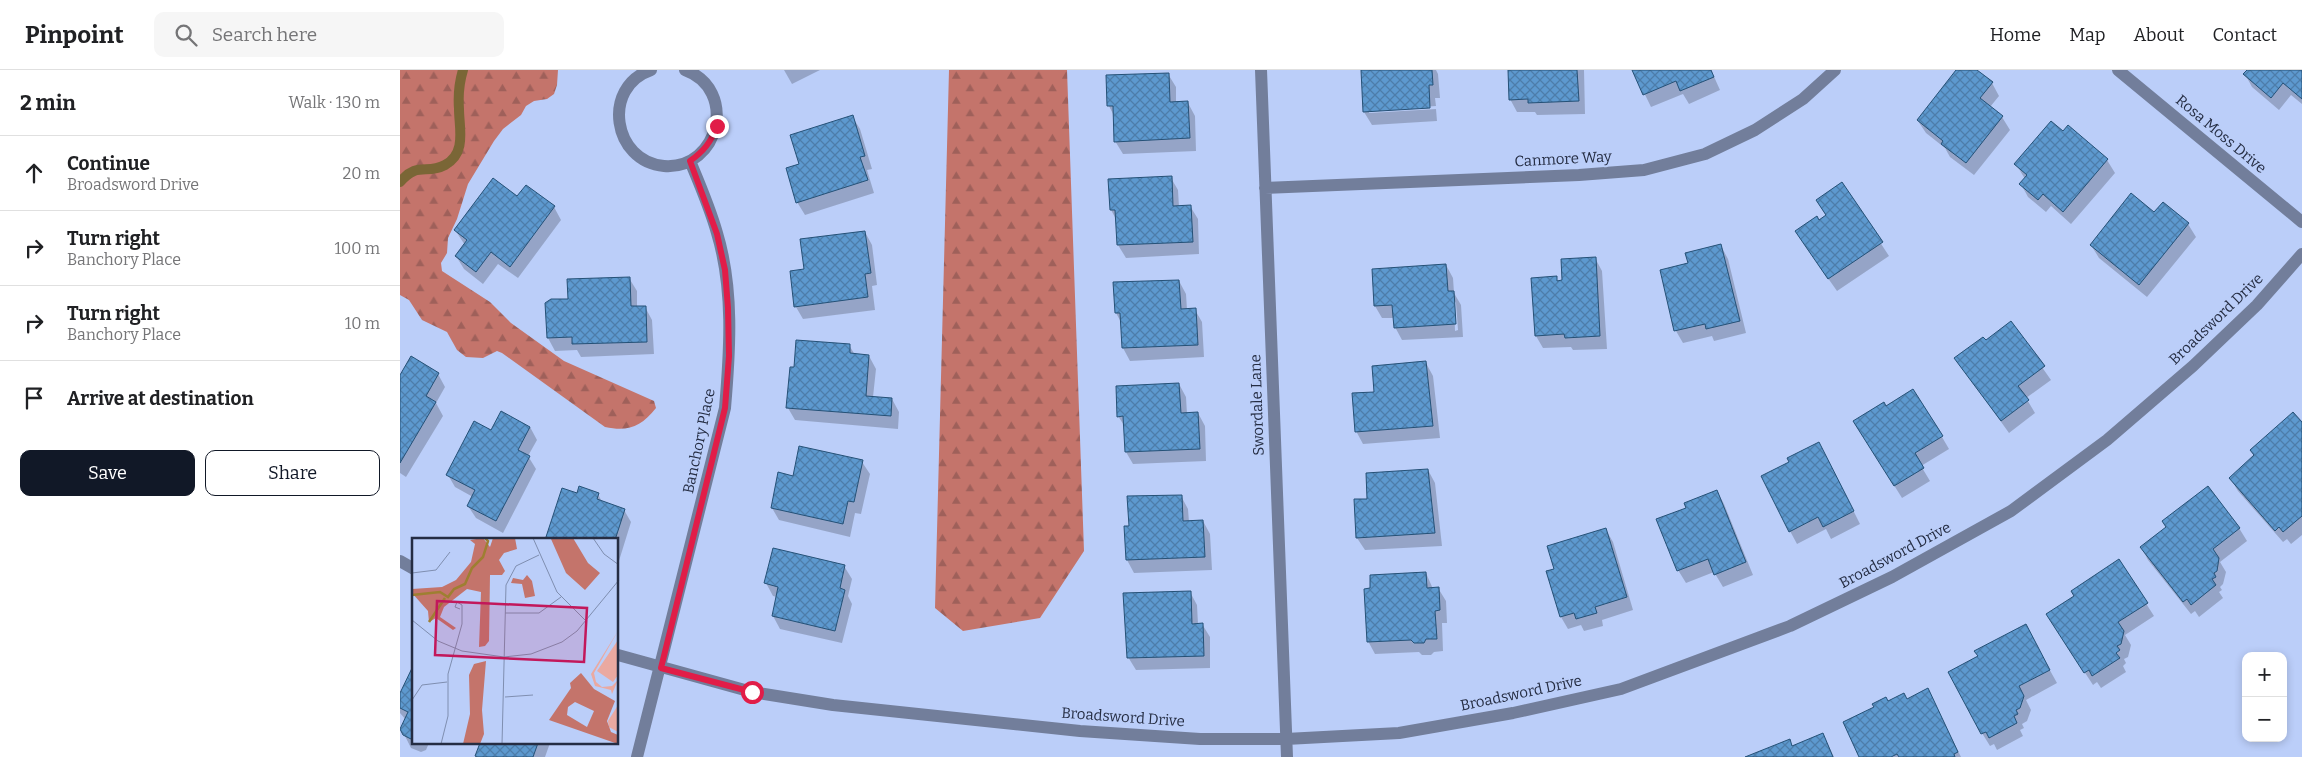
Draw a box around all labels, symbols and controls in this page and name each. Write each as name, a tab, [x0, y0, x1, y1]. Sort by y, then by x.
search box	[154, 12, 504, 57]
text: Pinpoint	[25, 21, 124, 49]
icon: search	[172, 21, 200, 49]
text: Search here	[212, 23, 317, 46]
text: Home	[1990, 24, 2041, 46]
text: Map	[2069, 24, 2105, 46]
text: About	[2133, 24, 2184, 46]
text: Contact	[2212, 24, 2277, 46]
text: 2 min	[20, 90, 76, 116]
street label: Rosa Moss Drive	[2172, 91, 2270, 177]
text: Walk · 130 m	[288, 93, 380, 112]
route end	[706, 115, 729, 138]
street label: Canmore Way	[1514, 147, 1612, 171]
text: Continue	[67, 152, 150, 175]
icon: ahead	[20, 159, 48, 187]
text: 20 m	[343, 164, 380, 183]
text: Broadsword Drive	[67, 175, 199, 194]
text: Turn right	[67, 227, 160, 250]
icon: right	[20, 234, 48, 262]
text: 100 m	[335, 239, 380, 258]
text: Banchory Place	[67, 250, 181, 269]
street label: Broadsword Drive	[2165, 270, 2267, 368]
text: Turn right	[67, 302, 160, 325]
icon: right	[20, 309, 48, 337]
text: 10 m	[345, 314, 380, 333]
text: Banchory Place	[67, 325, 181, 344]
street label: Swordale Lane	[1246, 354, 1268, 456]
icon: arrive	[20, 384, 48, 412]
text: Arrive at destination	[67, 387, 254, 410]
street label: Banchory Place	[679, 387, 719, 495]
button: Save	[20, 450, 195, 496]
button: Share	[205, 450, 380, 496]
street label: Broadsword Drive	[1836, 518, 1954, 592]
inset map	[412, 538, 619, 744]
map controls	[2242, 652, 2287, 742]
button: +	[2242, 652, 2287, 697]
street label: Broadsword Drive	[1459, 671, 1583, 715]
route start	[741, 681, 764, 704]
button: −	[2242, 697, 2287, 742]
street label: Broadsword Drive	[1061, 704, 1185, 730]

